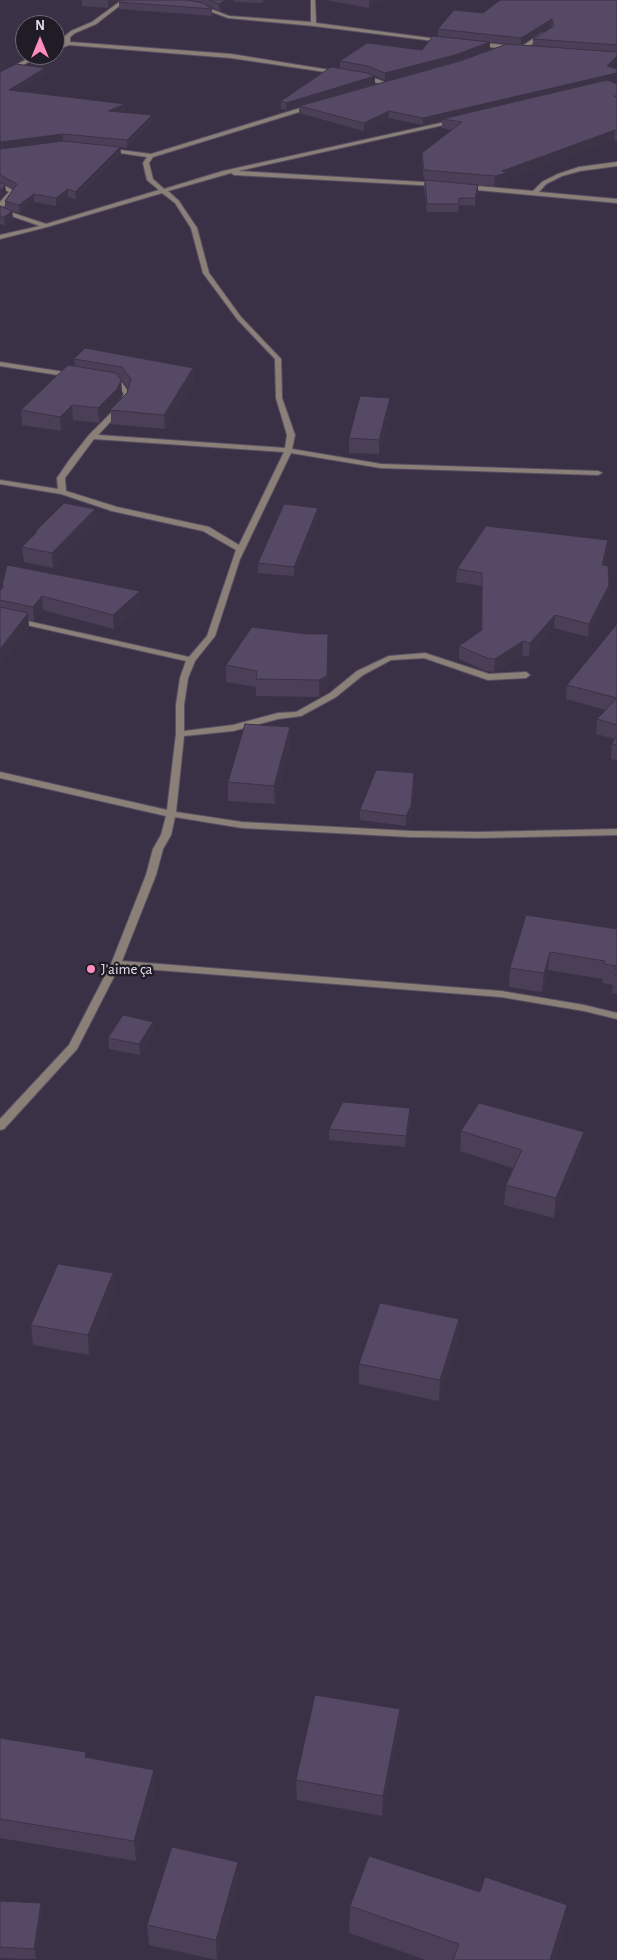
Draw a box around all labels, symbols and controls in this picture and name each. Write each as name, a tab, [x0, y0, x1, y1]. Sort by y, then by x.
north arrow	[15, 15, 65, 65]
text: N	[35, 19, 45, 33]
place label: J'aime ça	[101, 960, 152, 978]
marker: J'aime ça	[85, 963, 97, 975]

